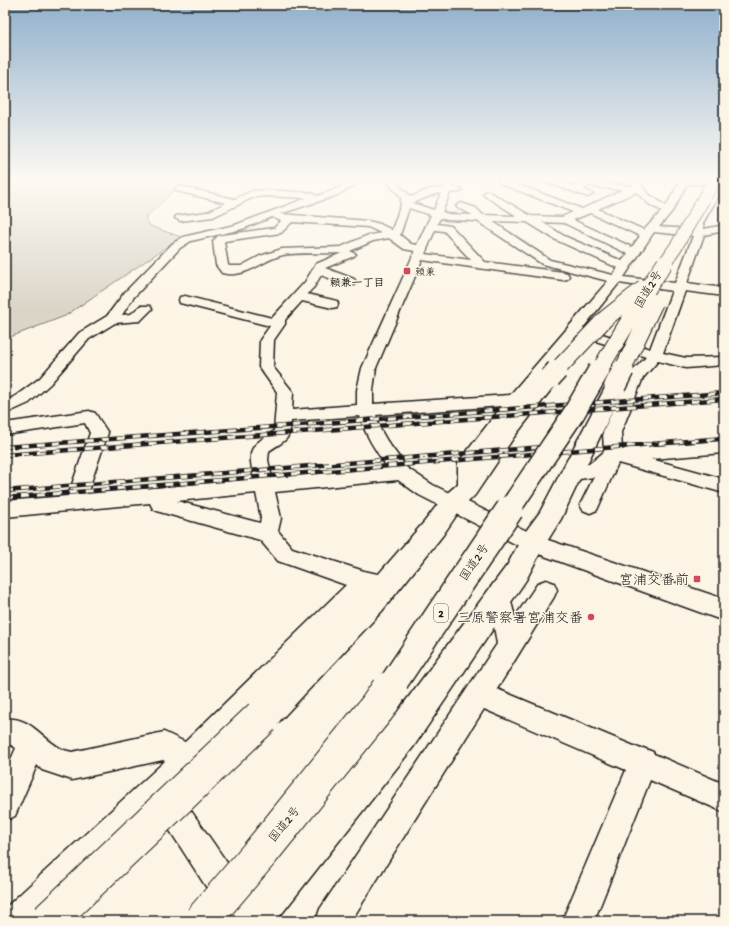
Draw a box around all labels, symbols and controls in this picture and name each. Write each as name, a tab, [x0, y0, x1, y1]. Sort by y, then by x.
marker: 頼兼	[402, 266, 412, 276]
place label: 頼兼	[415, 267, 435, 279]
street label: 国道2号	[632, 268, 667, 312]
district label: 頼兼一丁目	[330, 277, 385, 290]
street label: 国道2号	[457, 541, 493, 584]
place label: 宮浦交番前	[619, 573, 689, 590]
marker: 宮浦交番前	[692, 574, 702, 584]
road number: 2	[434, 604, 448, 622]
place label: 三原警察署宮浦交番	[457, 611, 583, 628]
marker: 三原警察署宮浦交番	[586, 612, 596, 622]
street label: 国道2号	[266, 804, 304, 846]

